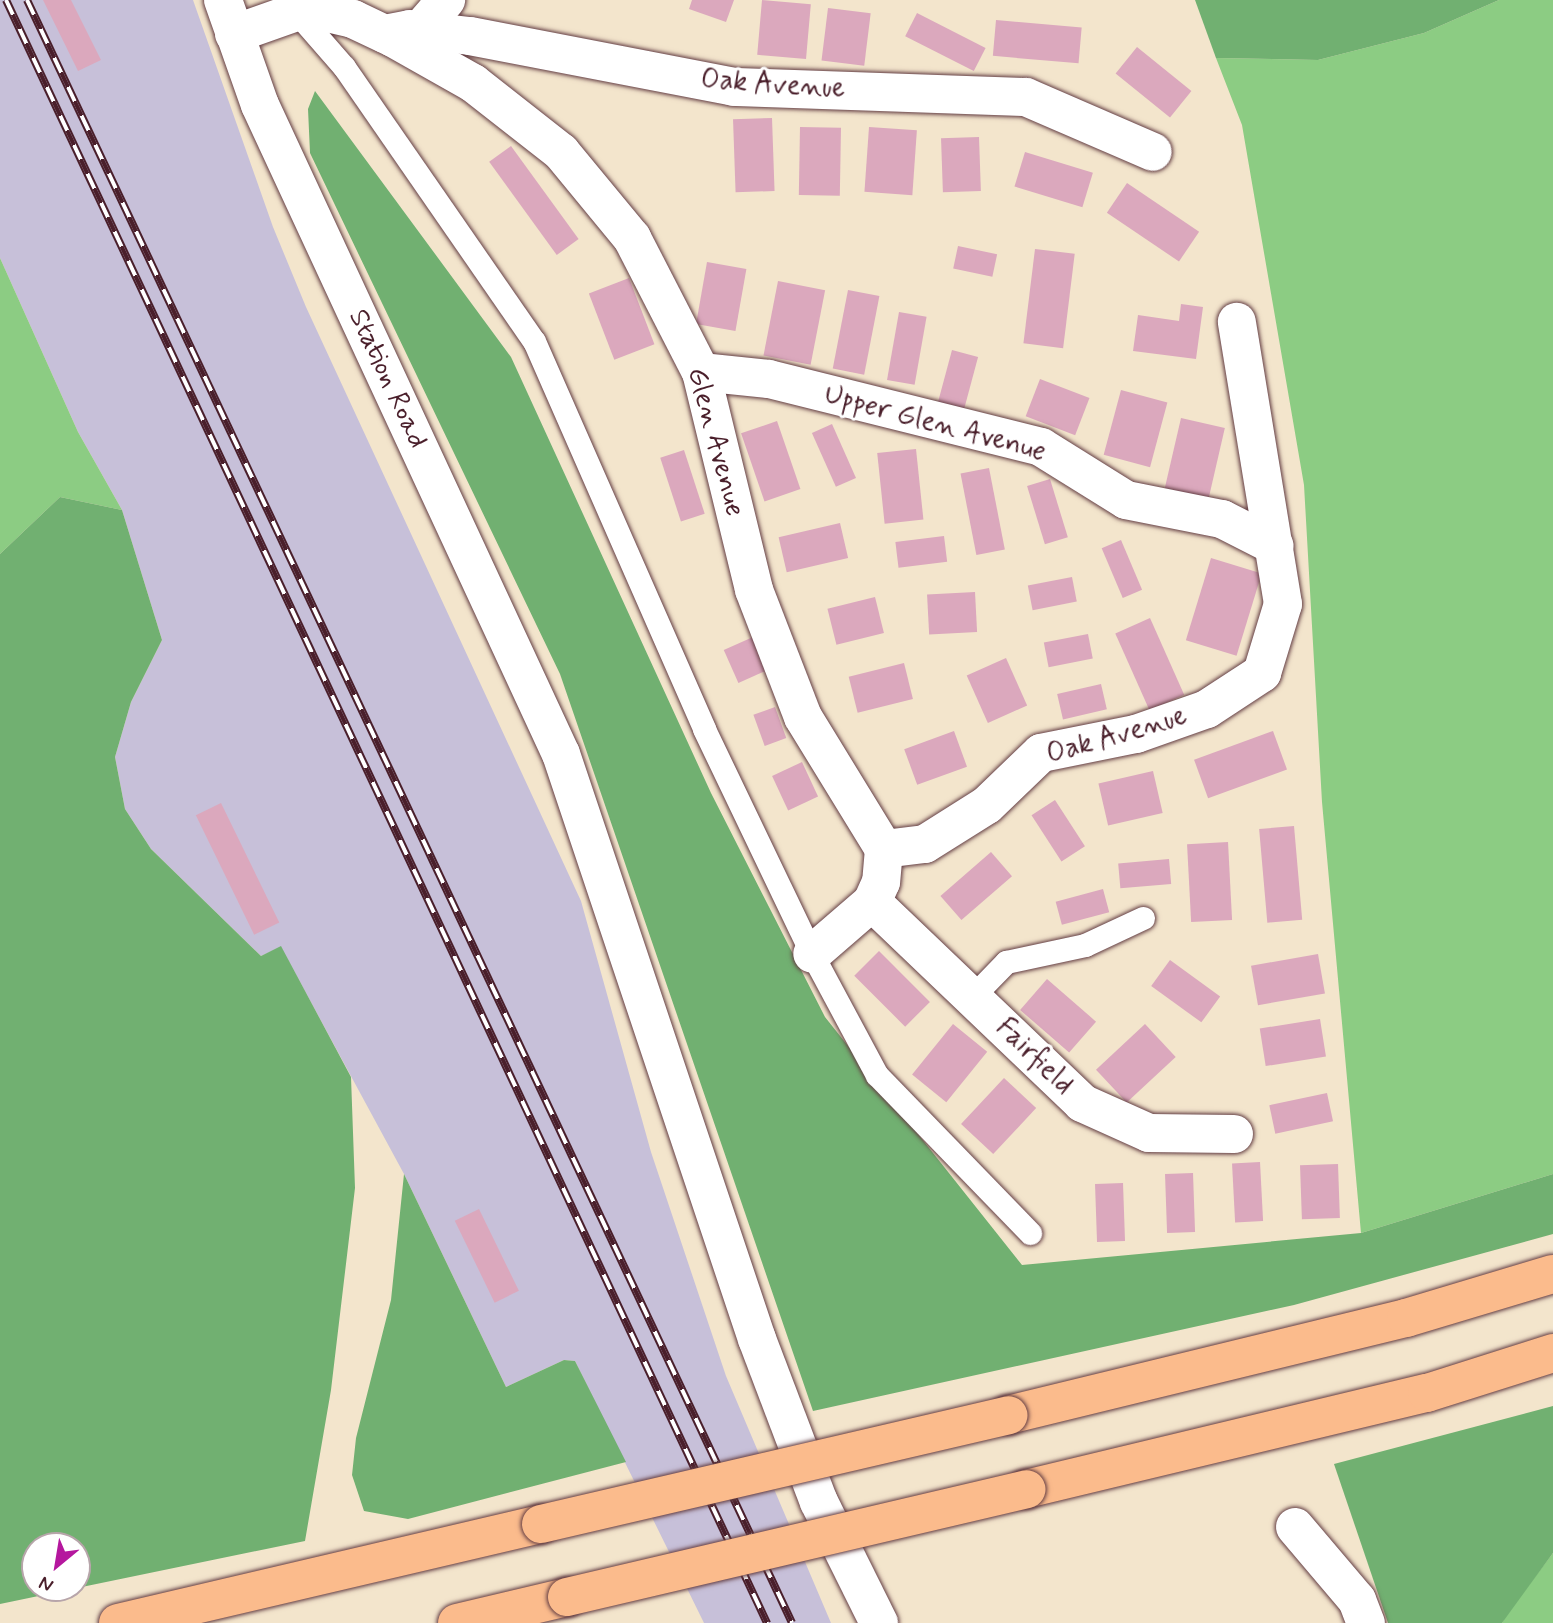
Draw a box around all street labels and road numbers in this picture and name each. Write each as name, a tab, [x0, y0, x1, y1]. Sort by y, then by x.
street label: Oak Avenue	[701, 63, 845, 107]
street label: Station Road	[341, 306, 433, 452]
street label: Glen Avenue	[679, 362, 751, 522]
street label: Upper Glen Avenue	[819, 378, 1051, 470]
street label: Oak Avenue	[1044, 700, 1190, 772]
street label: Fairfield	[988, 1012, 1080, 1102]

